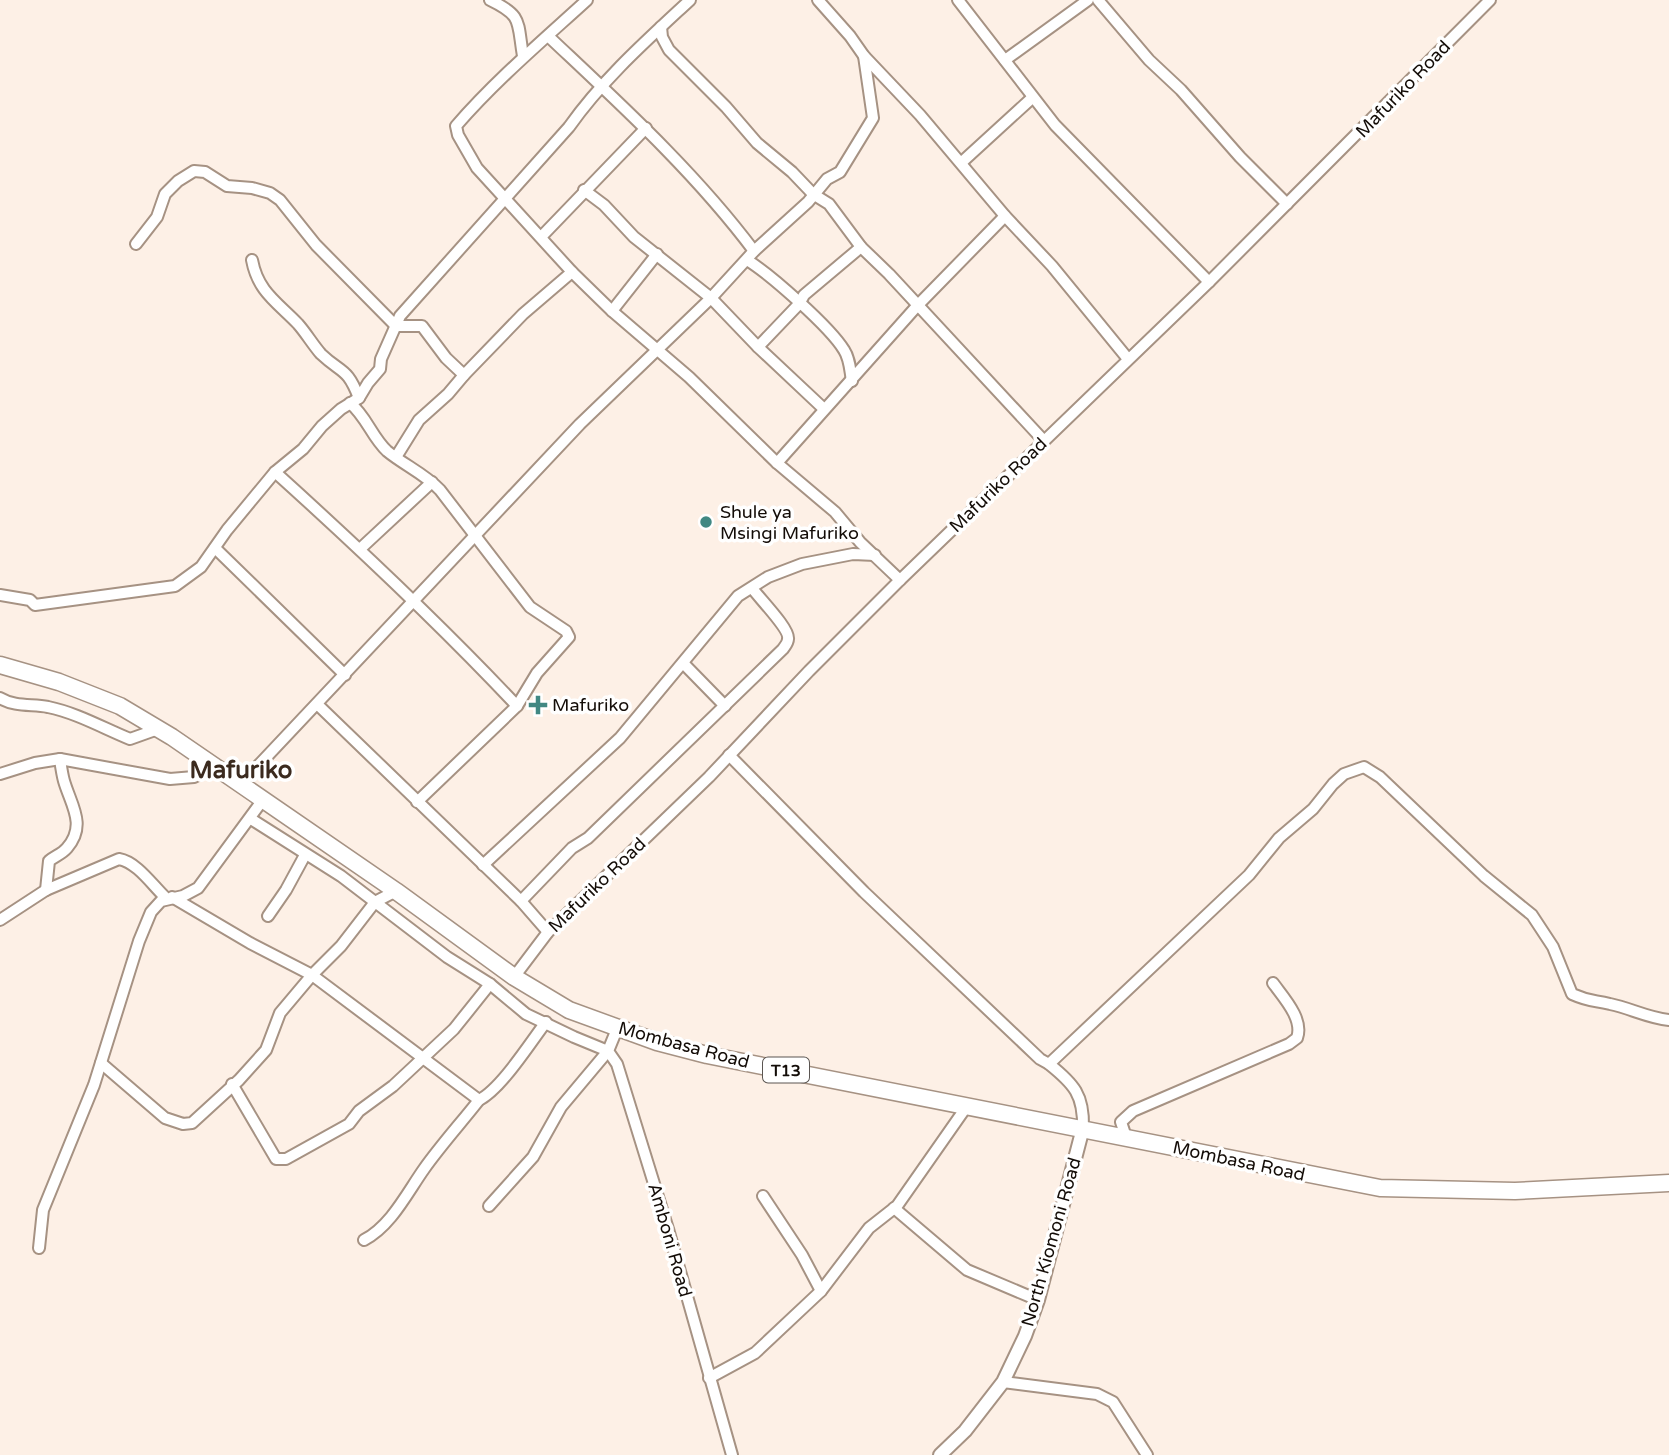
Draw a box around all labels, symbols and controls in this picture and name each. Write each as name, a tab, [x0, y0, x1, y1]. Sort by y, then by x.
street label: Mafuriko Road	[1351, 36, 1455, 142]
street label: Mafuriko Road	[945, 433, 1051, 537]
place label: Shule ya Msingi Mafuriko	[720, 501, 859, 544]
marker: Shule ya Msingi Mafuriko	[698, 514, 714, 530]
place label: Mafuriko	[552, 694, 629, 716]
marker: Mafuriko	[530, 697, 546, 713]
district label: Mafuriko	[190, 756, 292, 785]
street label: Mafuriko Road	[544, 833, 650, 937]
street label: Mombasa Road	[616, 1017, 752, 1073]
road number: T13	[763, 1058, 809, 1082]
street label: Mombasa Road	[1171, 1136, 1307, 1186]
street label: North Kiomoni Road	[1016, 1155, 1086, 1329]
street label: Amboni Road	[643, 1180, 697, 1300]

